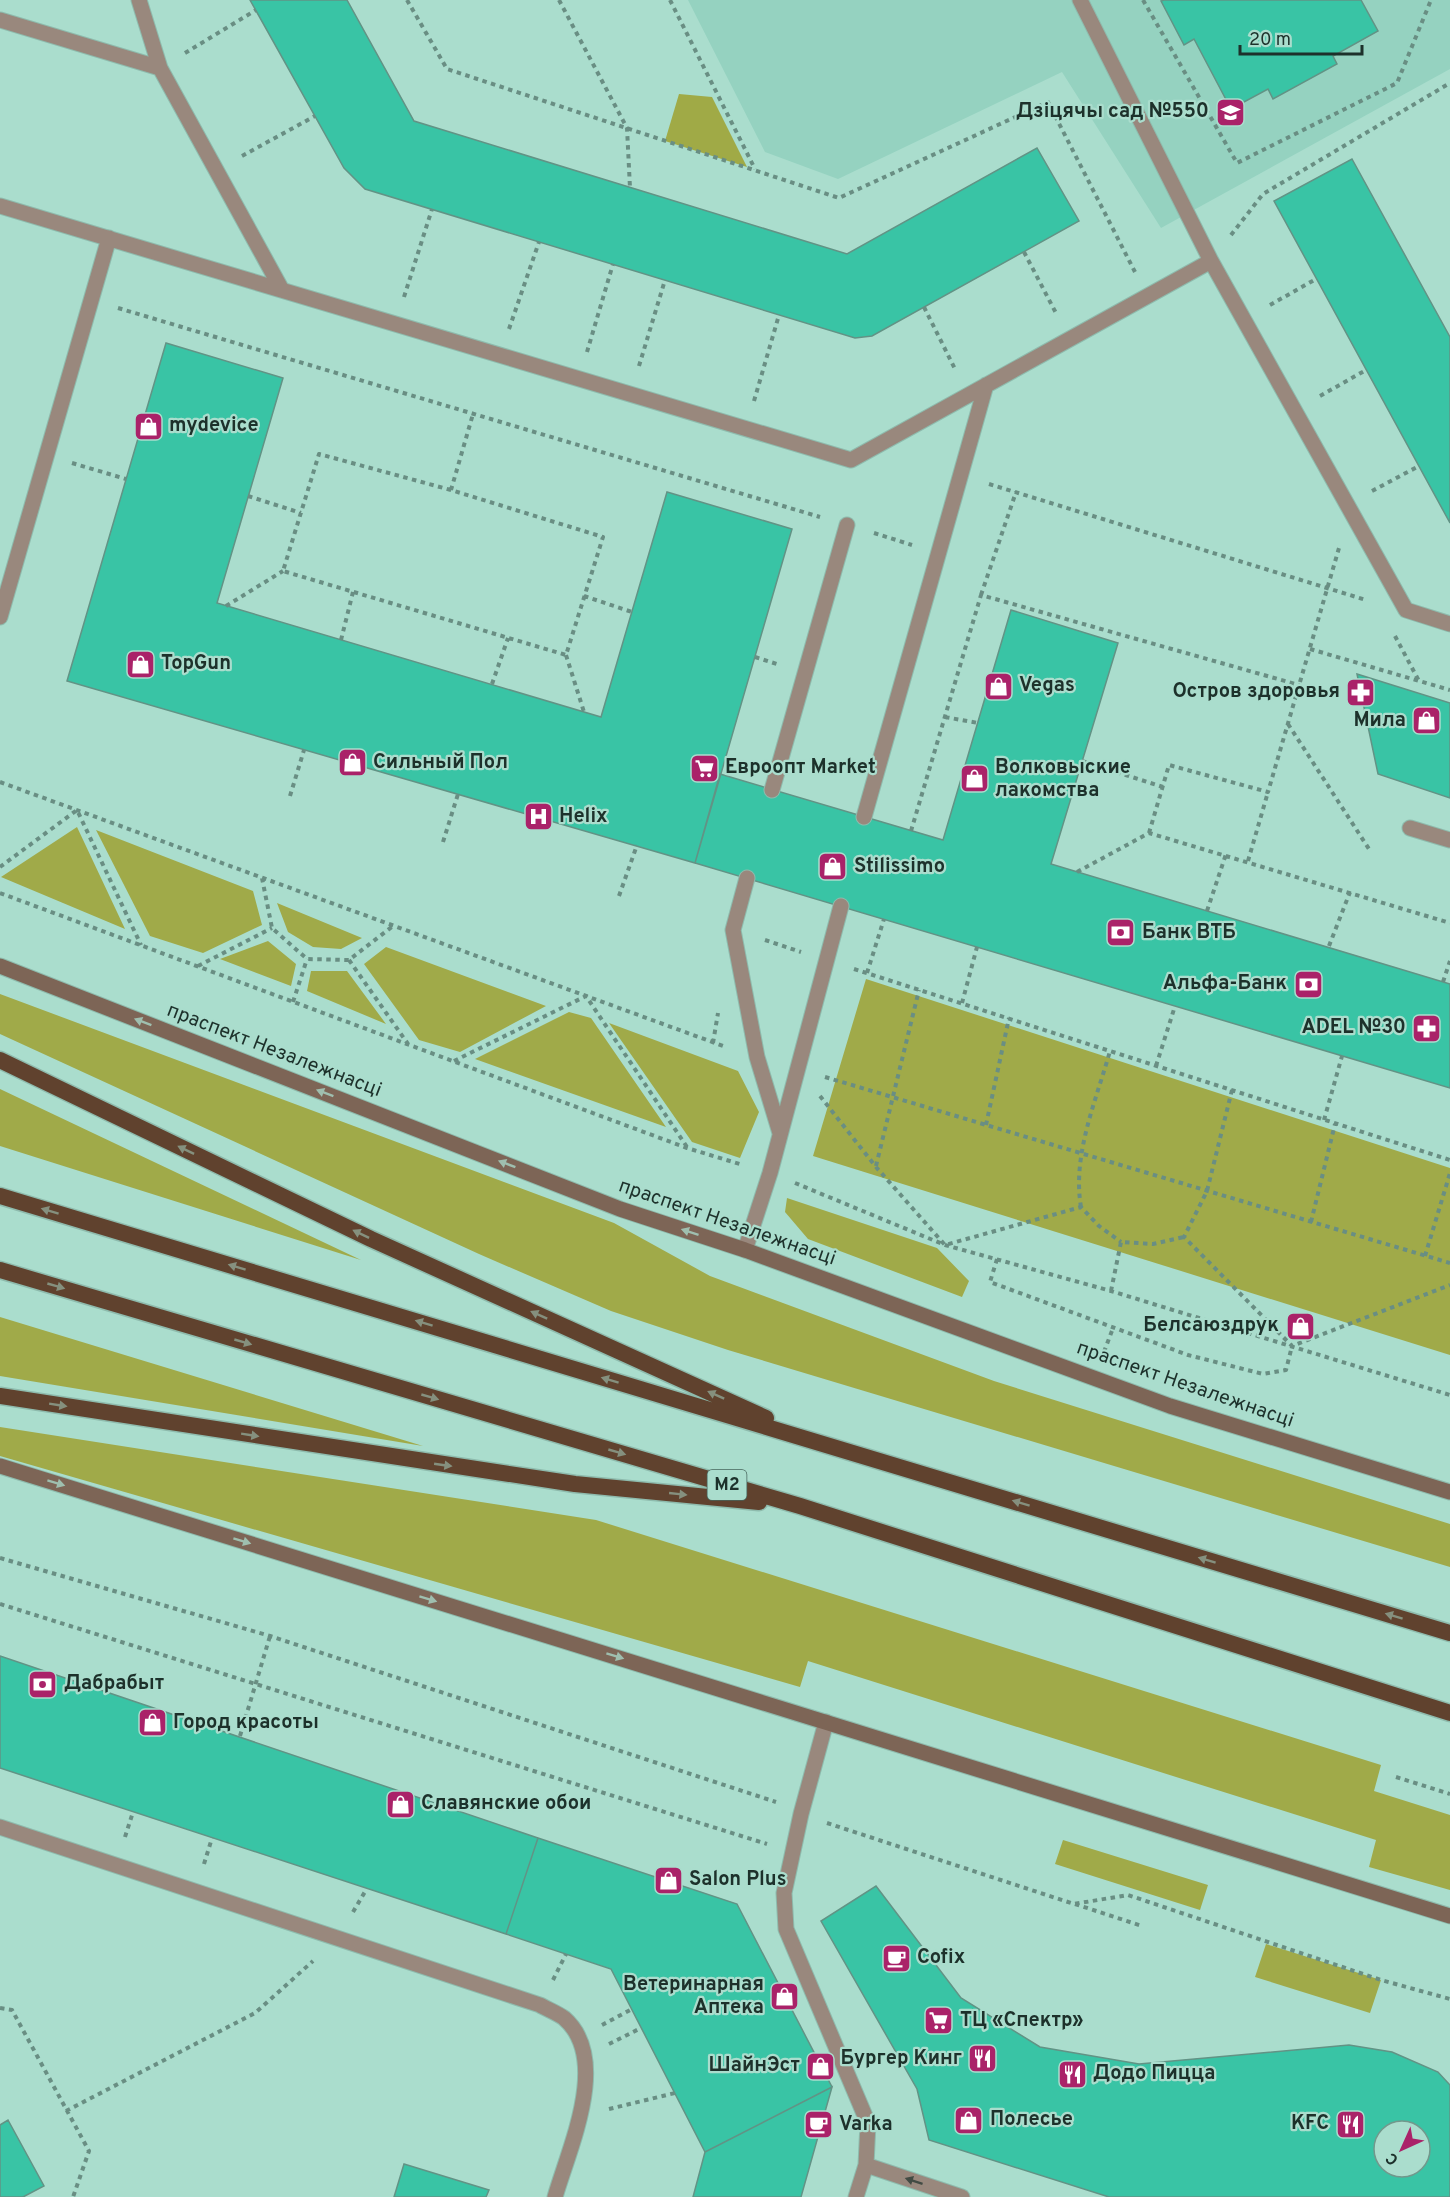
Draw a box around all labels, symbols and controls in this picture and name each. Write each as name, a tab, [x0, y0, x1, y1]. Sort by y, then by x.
scale bar	[1240, 18, 1362, 56]
text: 20 m	[1249, 29, 1291, 52]
school or university icon: Дзіцячы сад №550	[1214, 96, 1246, 128]
place label: Дзіцячы сад №550	[1016, 99, 1209, 125]
shop icon: mydevice	[132, 410, 164, 442]
place label: mydevice	[169, 413, 259, 439]
shop icon: TopGun	[124, 648, 156, 680]
place label: TopGun	[161, 651, 231, 677]
shop icon: Vegas	[982, 670, 1014, 702]
place label: Vegas	[1019, 673, 1075, 699]
pharmacy icon: Остров здоровья	[1345, 676, 1377, 708]
place label: Остров здоровья	[1172, 679, 1340, 705]
shop icon: Мила	[1411, 705, 1443, 737]
place label: Мила	[1353, 708, 1406, 734]
shop icon: Сильный Пол	[336, 747, 368, 779]
place label: Сильный Пол	[373, 750, 508, 776]
supermarket icon: Евроопт Market	[688, 752, 720, 784]
place label: Евроопт Market	[725, 755, 876, 781]
place label: Волковыские лакомства	[995, 755, 1131, 804]
shop icon: Волковыские лакомства	[958, 763, 990, 795]
hospital icon: Helix	[522, 801, 554, 833]
place label: Helix	[559, 804, 608, 830]
shop icon: Stilissimo	[817, 851, 849, 883]
place label: Stilissimo	[854, 854, 945, 880]
bank icon: Банк ВТБ	[1105, 917, 1137, 949]
place label: Банк ВТБ	[1142, 920, 1236, 946]
bank icon: Альфа-Банк	[1292, 968, 1324, 1000]
place label: Альфа-Банк	[1163, 971, 1287, 997]
street label: праспект Незалежнасці	[163, 998, 385, 1104]
pharmacy icon: ADEL №30	[1411, 1012, 1443, 1044]
place label: ADEL №30	[1302, 1015, 1406, 1041]
one-way arrow	[134, 1017, 152, 1027]
one-way arrow	[316, 1088, 334, 1097]
one-way arrow	[177, 1145, 194, 1154]
one-way arrow	[497, 1159, 515, 1169]
street label: праспект Незалежнасці	[615, 1174, 839, 1272]
one-way arrow	[41, 1206, 59, 1215]
one-way arrow	[681, 1226, 699, 1236]
one-way arrow	[353, 1230, 370, 1239]
one-way arrow	[228, 1262, 246, 1271]
one-way arrow	[47, 1282, 65, 1291]
one-way arrow	[529, 1310, 547, 1320]
shop icon: Белсаюздрук	[1284, 1310, 1316, 1342]
place label: Белсаюздрук	[1143, 1313, 1279, 1339]
one-way arrow	[415, 1318, 433, 1327]
street label: праспект Незалежнасці	[1073, 1336, 1297, 1434]
one-way arrow	[234, 1338, 252, 1347]
one-way arrow	[601, 1375, 619, 1384]
one-way arrow	[708, 1391, 725, 1400]
one-way arrow	[421, 1393, 439, 1402]
one-way arrow	[48, 1401, 67, 1410]
one-way arrow	[241, 1431, 260, 1440]
one-way arrow	[608, 1448, 626, 1457]
one-way arrow	[434, 1460, 453, 1469]
road number: М2	[708, 1470, 746, 1500]
one-way arrow	[47, 1479, 65, 1488]
one-way arrow	[669, 1489, 688, 1499]
one-way arrow	[1011, 1498, 1029, 1507]
one-way arrow	[233, 1537, 251, 1546]
one-way arrow	[1198, 1555, 1216, 1564]
one-way arrow	[419, 1594, 437, 1604]
one-way arrow	[1385, 1611, 1403, 1620]
one-way arrow	[606, 1652, 624, 1661]
bank icon: Дабрабыт	[27, 1668, 59, 1700]
place label: Дабрабыт	[64, 1671, 164, 1697]
shop icon: Город красоты	[136, 1707, 168, 1739]
place label: Город красоты	[173, 1710, 319, 1736]
shop icon: Славянские обои	[384, 1788, 416, 1820]
place label: Славянские обои	[421, 1791, 591, 1817]
shop icon: Salon Plus	[652, 1864, 684, 1896]
place label: Salon Plus	[689, 1867, 787, 1893]
cafe icon: Cofix	[880, 1942, 912, 1974]
place label: Cofix	[917, 1945, 965, 1971]
place label: Ветеринарная Аптека	[623, 1972, 764, 2021]
shop icon: Ветеринарная Аптека	[769, 1981, 801, 2013]
supermarket icon: ТЦ «Спектр»	[923, 2005, 955, 2037]
place label: ТЦ «Спектр»	[960, 2008, 1084, 2034]
restaurant icon: Бургер Кинг	[967, 2043, 999, 2075]
place label: Бургер Кинг	[841, 2046, 962, 2072]
shop icon: ШайнЭст	[805, 2050, 837, 2082]
place label: ШайнЭст	[709, 2053, 800, 2079]
restaurant icon: Додо Пицца	[1056, 2058, 1088, 2090]
place label: Додо Пицца	[1093, 2061, 1215, 2087]
shop icon: Полесье	[953, 2104, 985, 2136]
place label: Полесье	[990, 2107, 1073, 2133]
restaurant icon: KFC	[1334, 2108, 1366, 2140]
cafe icon: Varka	[802, 2109, 834, 2141]
place label: KFC	[1291, 2111, 1329, 2137]
place label: Varka	[839, 2112, 893, 2138]
north arrow	[1372, 2119, 1432, 2179]
text: С	[1382, 2148, 1403, 2169]
one-way arrow	[905, 2176, 923, 2185]

